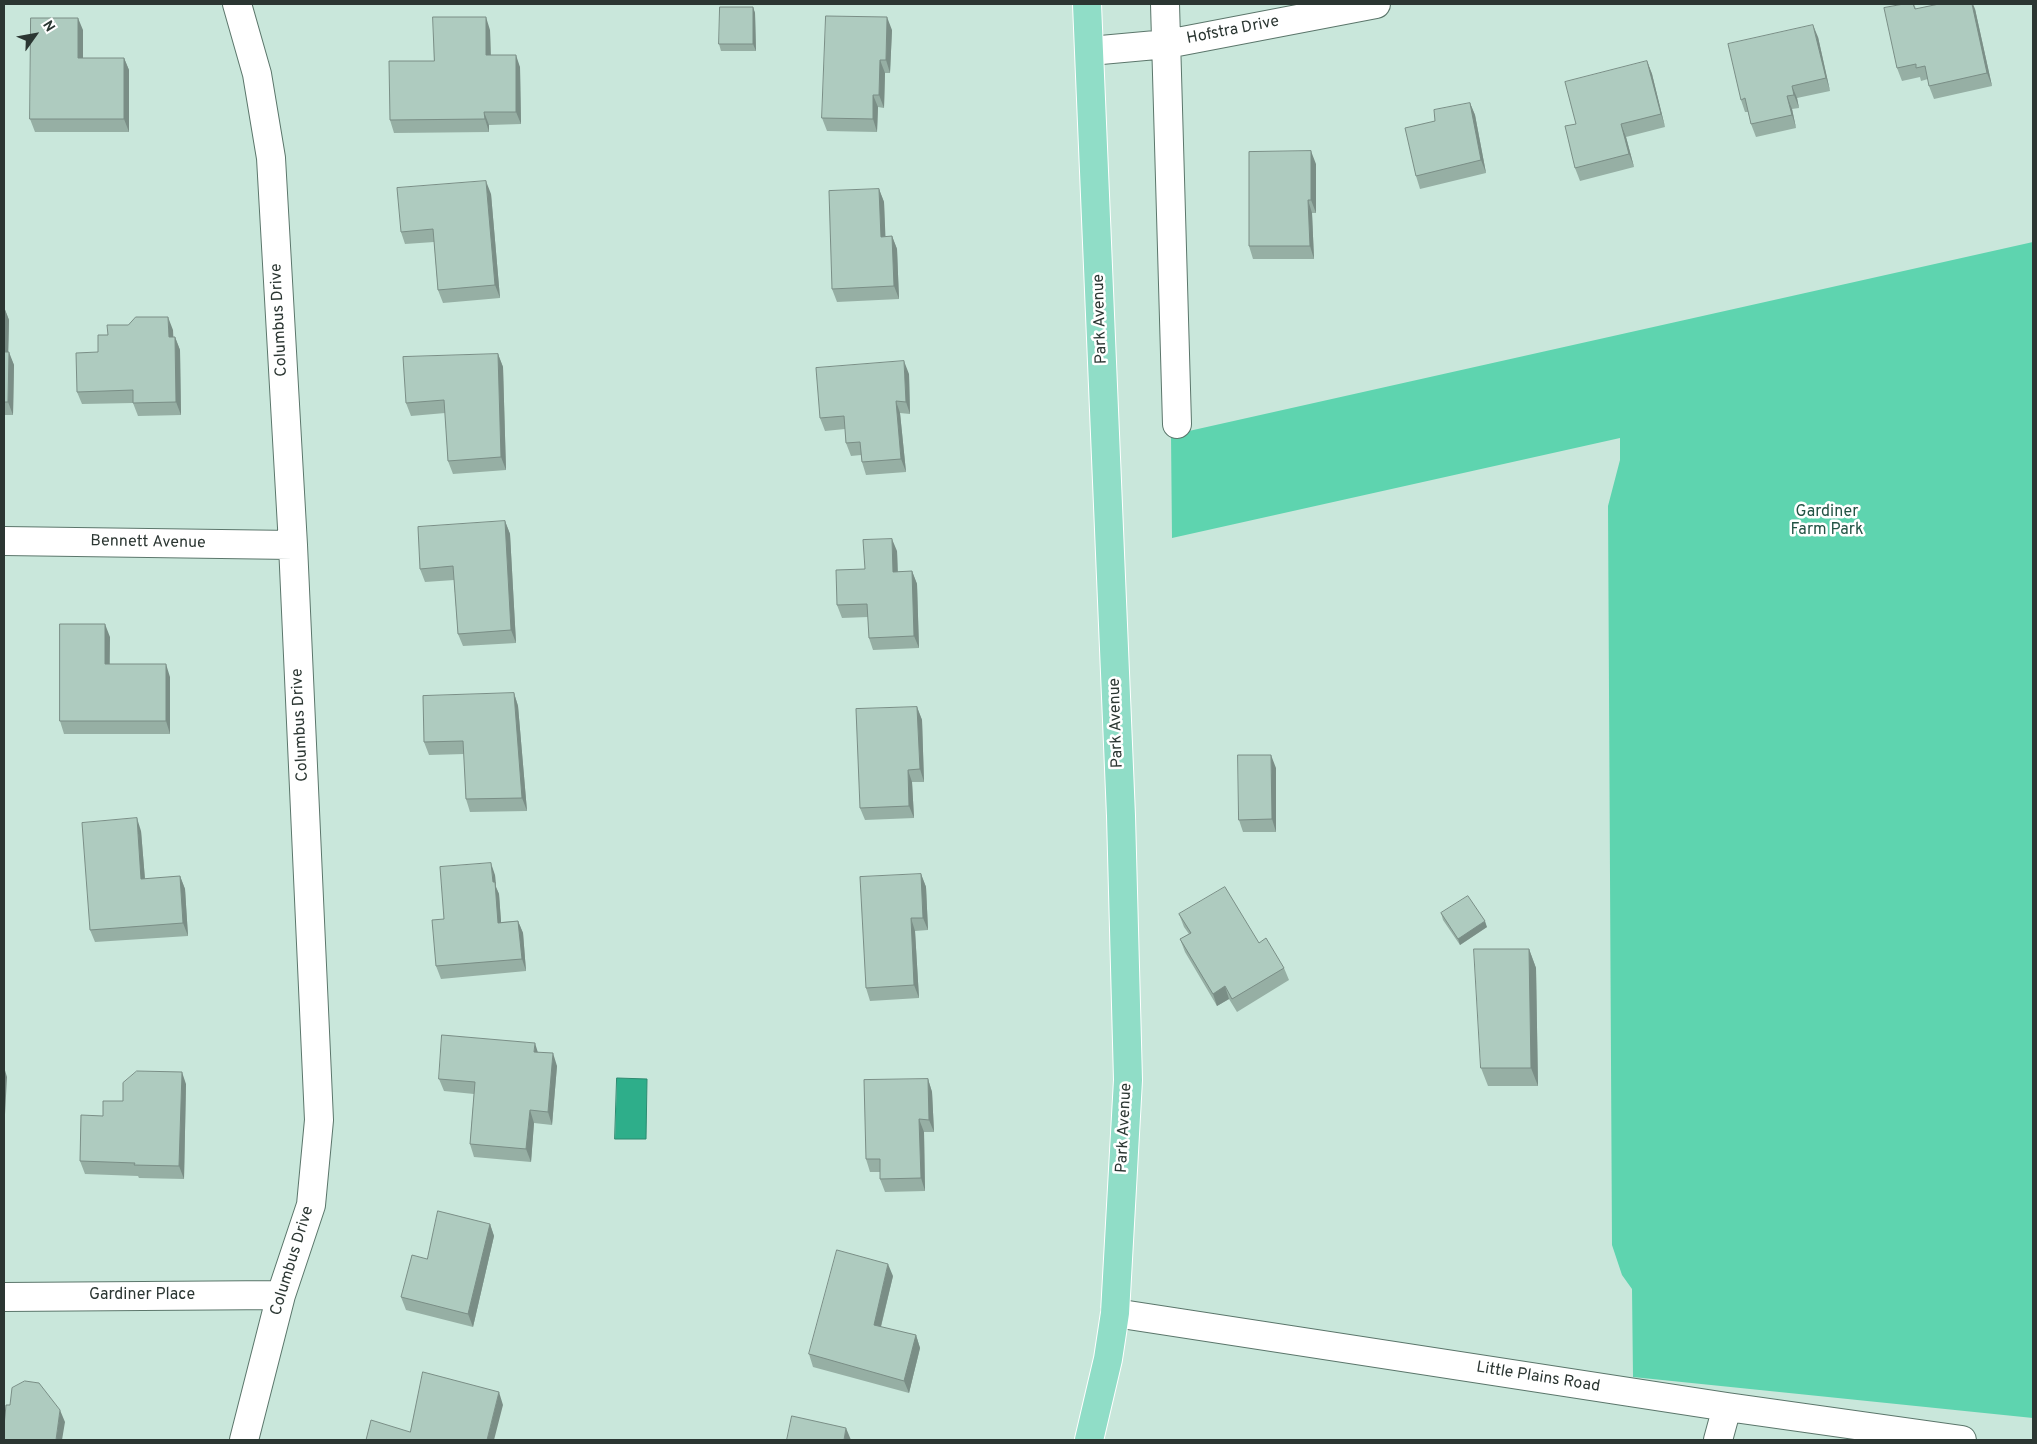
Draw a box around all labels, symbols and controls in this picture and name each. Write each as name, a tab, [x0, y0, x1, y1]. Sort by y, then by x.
north arrow	[10, 10, 60, 60]
street label: Hofstra Drive	[1185, 13, 1281, 49]
text: N	[38, 18, 58, 36]
street label: Columbus Drive	[267, 263, 293, 377]
street label: Park Avenue	[1090, 274, 1112, 364]
park label: Gardiner Farm Park	[1791, 503, 1863, 541]
street label: Bennett Avenue	[90, 532, 206, 554]
street label: Columbus Drive	[288, 668, 314, 782]
street label: Park Avenue	[1106, 678, 1128, 768]
street label: Park Avenue	[1113, 1082, 1137, 1174]
street label: Columbus Drive	[267, 1204, 319, 1318]
street label: Gardiner Place	[89, 1286, 195, 1306]
street label: Little Plains Road	[1475, 1359, 1601, 1397]

